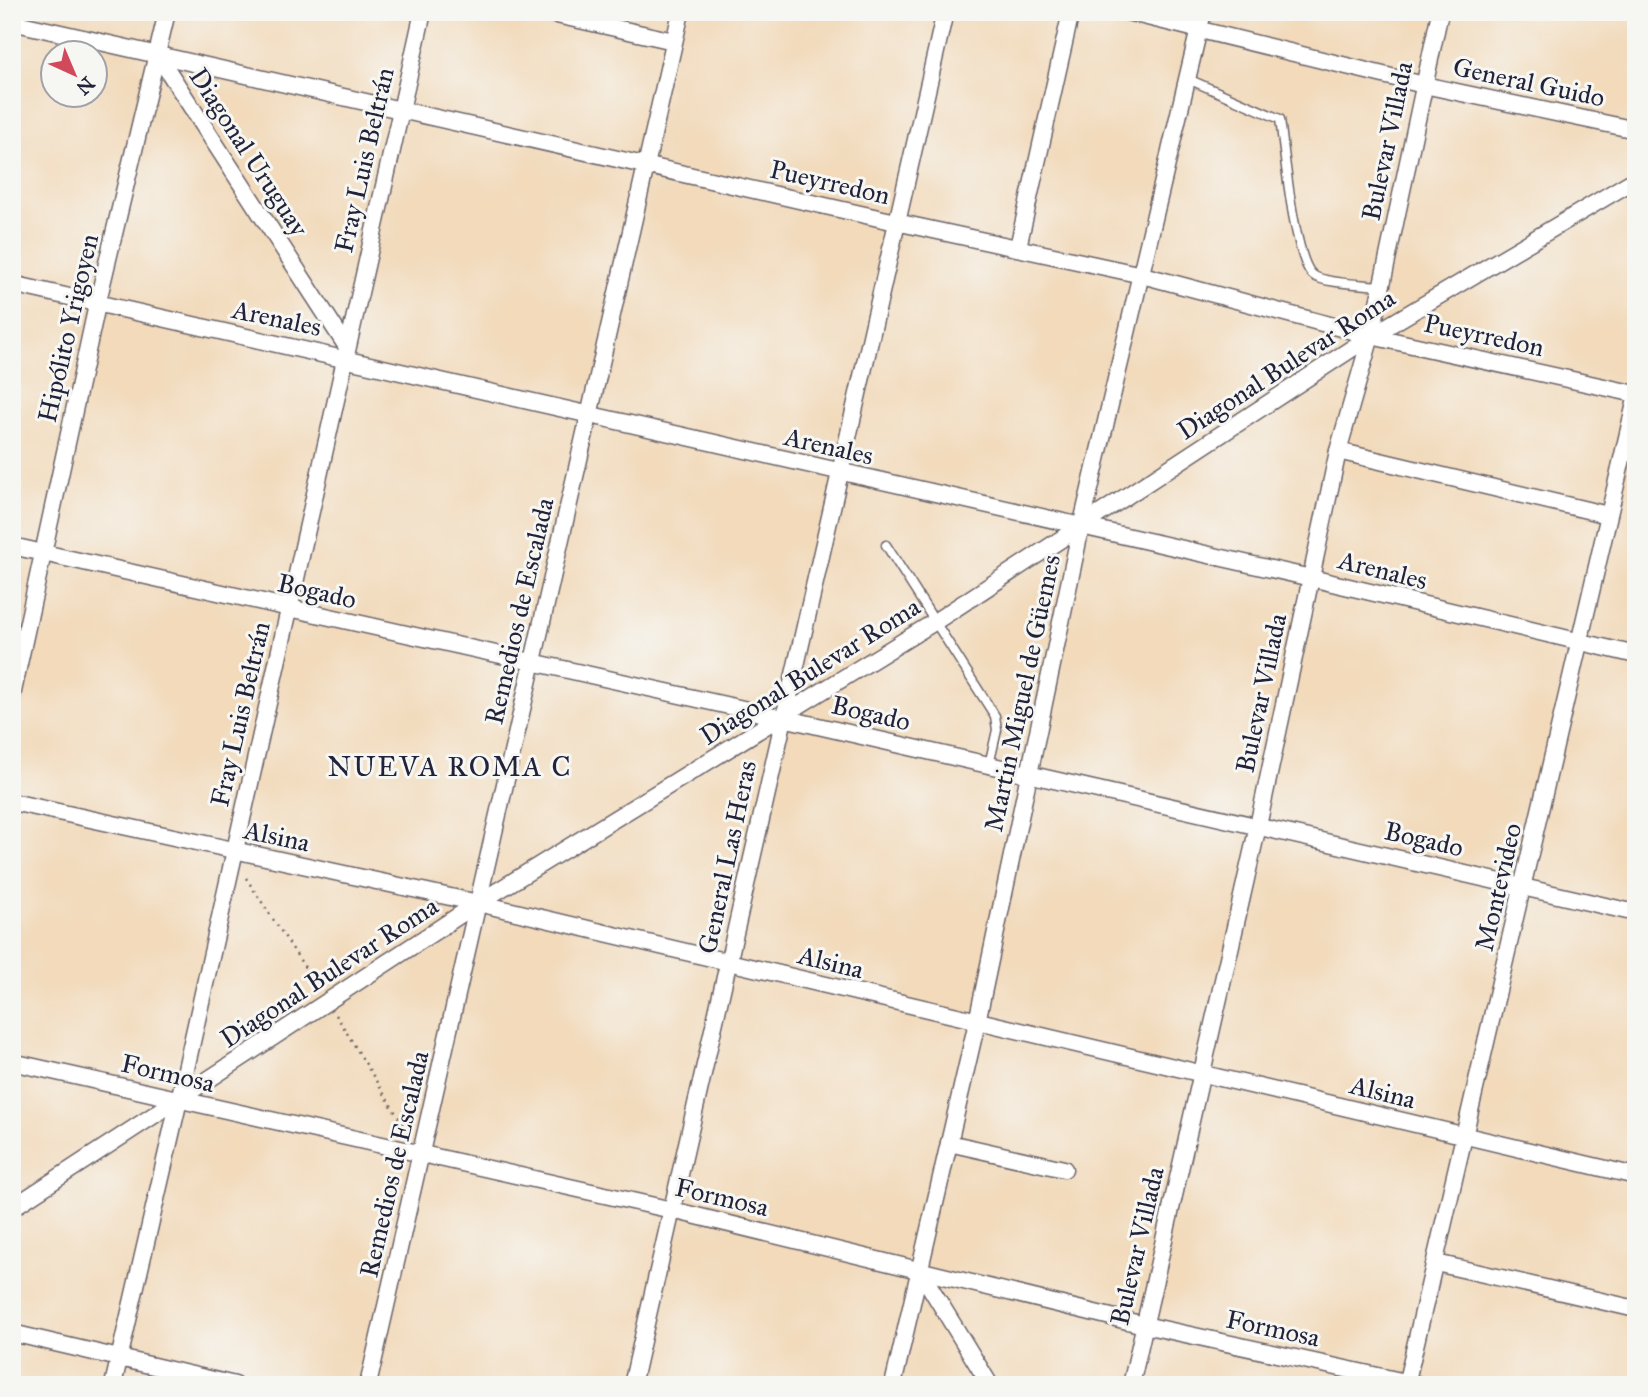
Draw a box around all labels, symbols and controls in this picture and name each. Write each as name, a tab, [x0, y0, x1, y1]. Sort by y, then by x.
north arrow	[38, 38, 108, 108]
street label: General Guido	[1450, 50, 1608, 114]
street label: Bulevar Villada	[1355, 59, 1419, 223]
street label: Diagonal Uruguay	[183, 62, 316, 243]
street label: Fray Luis Beltrán	[327, 64, 401, 256]
text: N	[72, 72, 99, 100]
street label: Pueyrredon	[767, 153, 893, 211]
street label: Hipólito Yrigoyen	[31, 231, 105, 425]
street label: Diagonal Bulevar Roma	[1171, 282, 1401, 446]
street label: Arenales	[229, 293, 324, 343]
street label: Pueyrredon	[1421, 307, 1547, 363]
street label: Arenales	[780, 420, 877, 472]
street label: Remedios de Escalada	[477, 495, 561, 727]
street label: Arenales	[1334, 543, 1431, 596]
street label: Martin Miguel de Güemes	[977, 552, 1067, 834]
street label: Bogado	[274, 566, 360, 616]
street label: Diagonal Bulevar Roma	[694, 590, 926, 752]
street label: Bulevar Villada	[1229, 611, 1293, 775]
street label: Fray Luis Beltrán	[203, 618, 277, 810]
street label: Bogado	[828, 688, 914, 738]
district label: NUEVA ROMA C	[327, 749, 573, 784]
street label: General Las Heras	[691, 758, 763, 956]
street label: Alsina	[240, 813, 313, 859]
street label: Bogado	[1381, 814, 1467, 864]
street label: Montevideo	[1468, 820, 1528, 954]
street label: Diagonal Bulevar Roma	[214, 890, 444, 1054]
street label: Alsina	[794, 938, 867, 986]
street label: Formosa	[118, 1047, 218, 1099]
street label: Remedios de Escalada	[352, 1048, 436, 1280]
street label: Alsina	[1346, 1068, 1419, 1116]
street label: Bulevar Villada	[1103, 1164, 1171, 1328]
street label: Formosa	[672, 1171, 772, 1223]
street label: Formosa	[1223, 1302, 1323, 1354]

